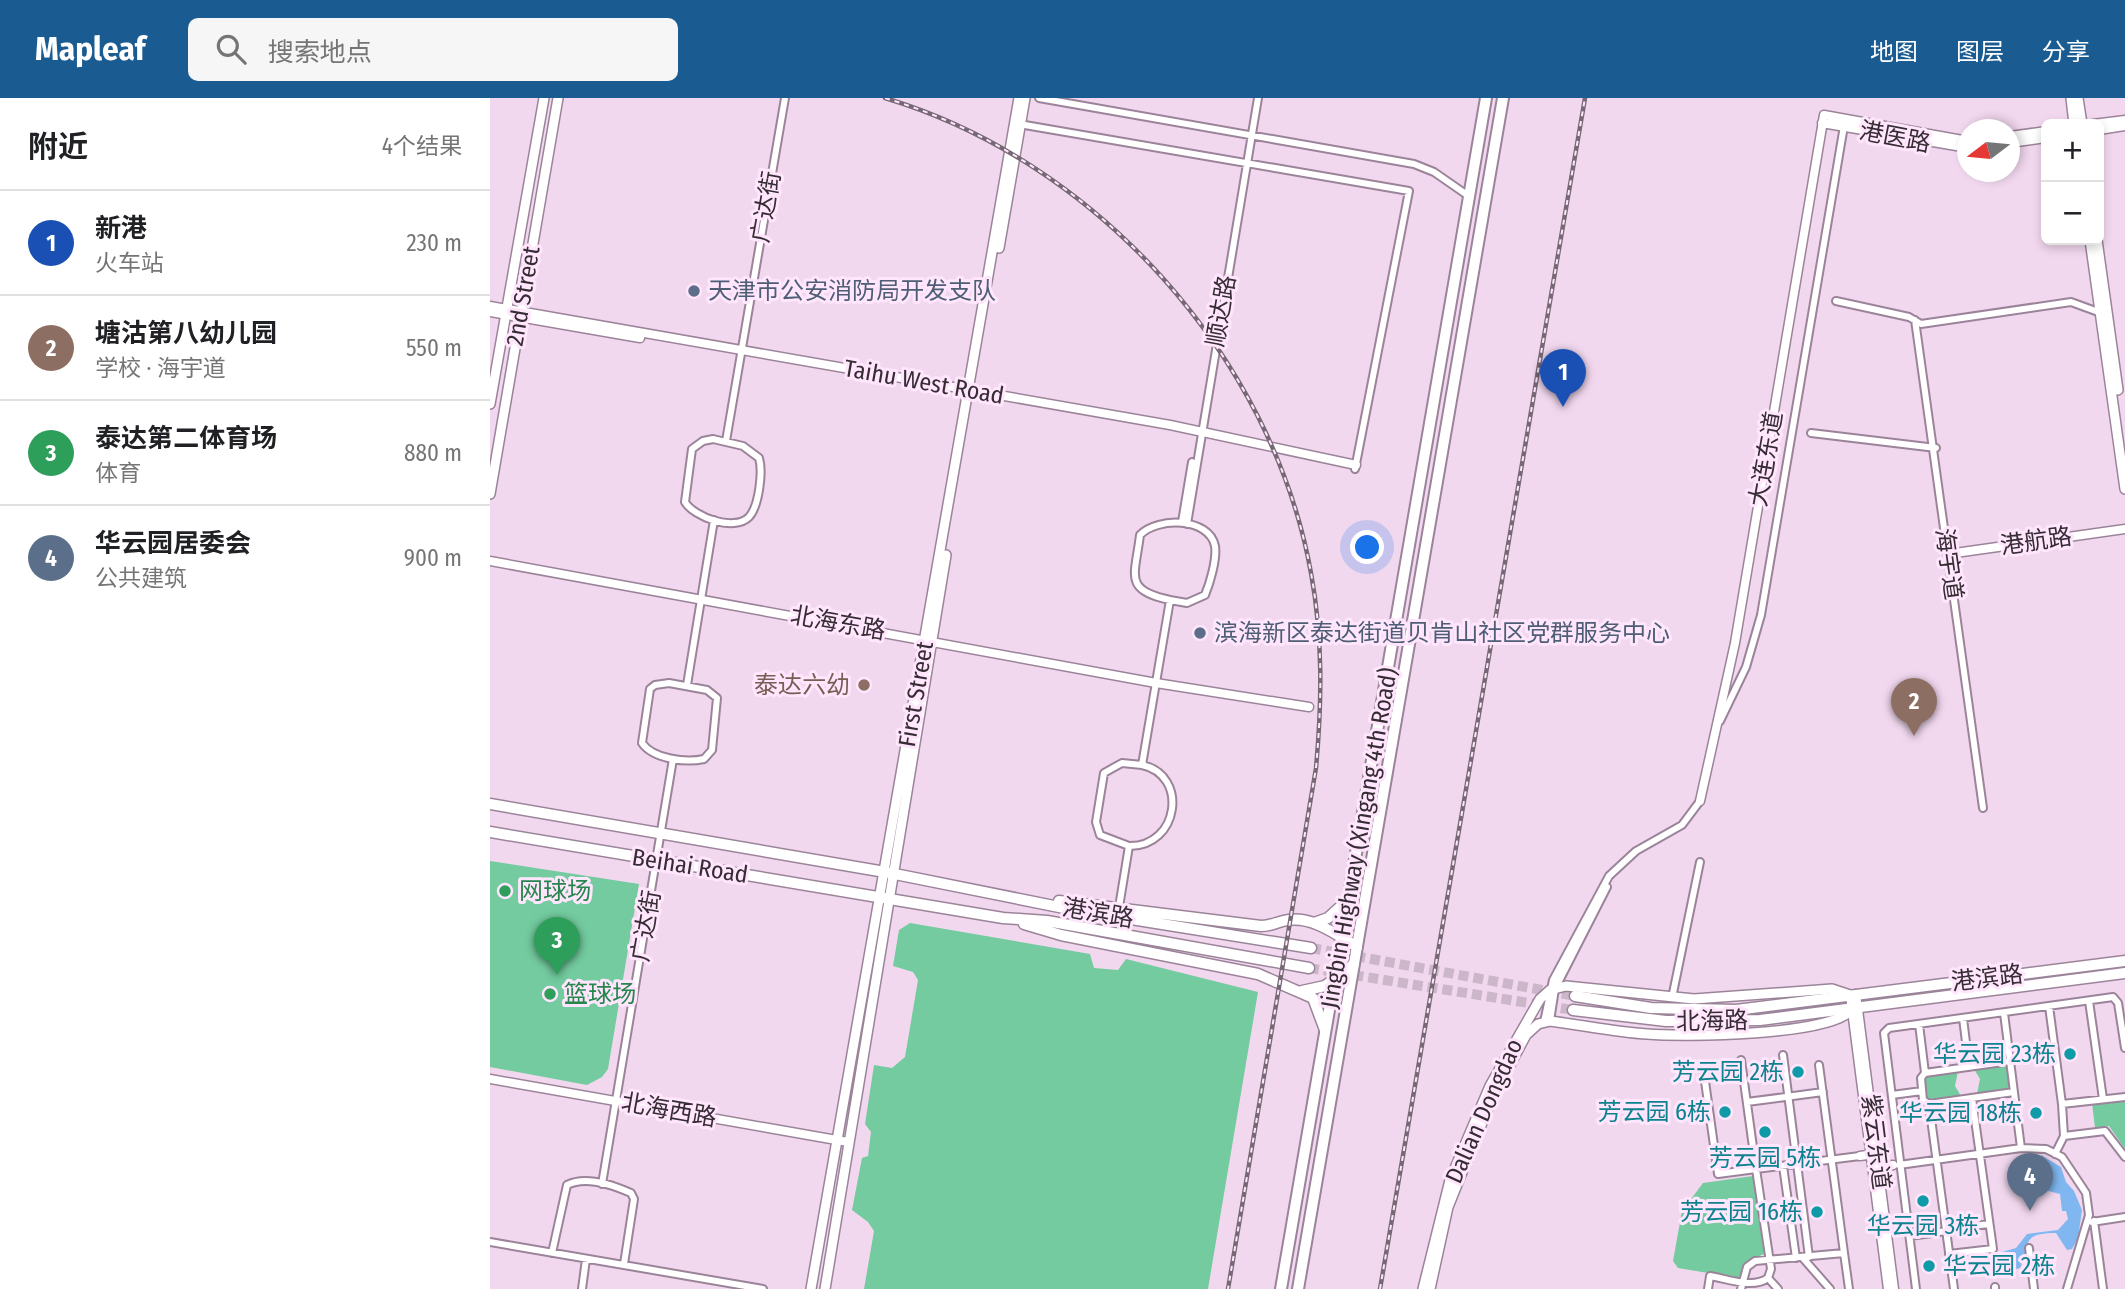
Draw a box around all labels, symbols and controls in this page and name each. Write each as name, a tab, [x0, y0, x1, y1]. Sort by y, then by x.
search box	[188, 18, 678, 81]
text: Mapleaf	[35, 29, 146, 69]
icon: search	[212, 30, 250, 68]
text: 搜索地点	[268, 37, 372, 68]
text: 地图	[1870, 38, 1918, 66]
text: 图层	[1956, 38, 2004, 66]
text: 分享	[2042, 38, 2090, 66]
street label: 港医路	[1857, 116, 1933, 158]
north arrow	[1957, 119, 2020, 182]
map controls	[2041, 119, 2104, 245]
button: +	[2041, 119, 2104, 182]
text: 附近	[28, 129, 88, 165]
text: 4个结果	[382, 132, 462, 160]
street label: 广达街	[746, 169, 786, 245]
button: −	[2041, 182, 2104, 245]
text: 新港	[95, 213, 147, 244]
text: 1	[46, 229, 56, 257]
text: 230 m	[406, 229, 462, 257]
street label: 2nd Street	[500, 244, 546, 348]
text: 火车站	[95, 249, 164, 277]
street label: 顺达路	[1201, 273, 1241, 349]
place label: 天津市公安消防局开发支队	[708, 277, 996, 305]
marker: 天津市公安消防局开发支队	[686, 283, 702, 299]
text: 塘沽第八幼儿园	[95, 318, 277, 349]
text: 2	[46, 334, 56, 362]
text: 550 m	[406, 334, 462, 362]
pin: 1	[1540, 349, 1586, 407]
text: 学校 · 海宇道	[95, 354, 226, 382]
street label: Taihu West Road	[842, 354, 1006, 410]
street label: 大连东道	[1744, 409, 1788, 509]
text: 泰达第二体育场	[95, 423, 277, 454]
text: 3	[46, 439, 56, 467]
text: 880 m	[404, 439, 462, 467]
text: 体育	[95, 459, 141, 487]
street label: 港航路	[1998, 522, 2074, 560]
street label: 海宇道	[1930, 526, 1968, 602]
text: 华云园居委会	[95, 528, 251, 559]
your location	[1350, 530, 1384, 564]
text: 4	[45, 544, 57, 572]
text: 900 m	[404, 544, 462, 572]
text: 公共建筑	[95, 564, 187, 592]
street label: 北海东路	[788, 601, 888, 645]
place label: 滨海新区泰达街道贝肯山社区党群服务中心	[1214, 619, 1670, 647]
marker: 滨海新区泰达街道贝肯山社区党群服务中心	[1192, 625, 1208, 641]
street label: First Street	[893, 639, 939, 749]
street label: Jingbin Highway (Xingang 4th Road)	[1315, 665, 1403, 1011]
place label: 泰达六幼	[754, 671, 850, 699]
marker: 泰达六幼	[856, 677, 872, 693]
pin: 2	[1891, 678, 1937, 736]
street label: Beihai Road	[630, 843, 750, 889]
place label: 网球场	[519, 877, 591, 905]
marker: 网球场	[497, 883, 513, 899]
street label: 广达街	[626, 888, 666, 964]
street label: 港滨路	[1060, 893, 1136, 933]
pin: 3	[534, 917, 580, 975]
street label: 港滨路	[1950, 960, 2024, 996]
place label: 篮球场	[564, 980, 636, 1008]
marker: 篮球场	[542, 986, 558, 1002]
street label: 北海路	[1676, 1006, 1748, 1036]
street label: Dalian Dongdao	[1440, 1034, 1528, 1188]
place label: 华云园 23栋	[1933, 1040, 2056, 1068]
marker: 华云园 23栋	[2062, 1046, 2078, 1062]
place label: 芳云园 2栋	[1672, 1058, 1784, 1086]
marker: 芳云园 2栋	[1790, 1064, 1806, 1080]
street label: 北海西路	[619, 1088, 719, 1132]
street label: 紫云东道	[1856, 1093, 1896, 1191]
place label: 芳云园 6栋	[1597, 1098, 1711, 1126]
place label: 华云园 18栋	[1899, 1099, 2022, 1127]
marker: 芳云园 6栋	[1717, 1104, 1733, 1120]
marker: 华云园 18栋	[2028, 1105, 2044, 1121]
marker: 芳云园 5栋	[1757, 1124, 1773, 1140]
place label: 芳云园 5栋	[1709, 1144, 1821, 1172]
pin: 4	[2007, 1153, 2053, 1211]
marker: 华云园 3栋	[1915, 1193, 1931, 1209]
place label: 芳云园 16栋	[1680, 1198, 1803, 1226]
marker: 芳云园 16栋	[1809, 1204, 1825, 1220]
place label: 华云园 3栋	[1867, 1212, 1979, 1240]
place label: 华云园 2栋	[1943, 1252, 2055, 1280]
marker: 华云园 2栋	[1921, 1258, 1937, 1274]

